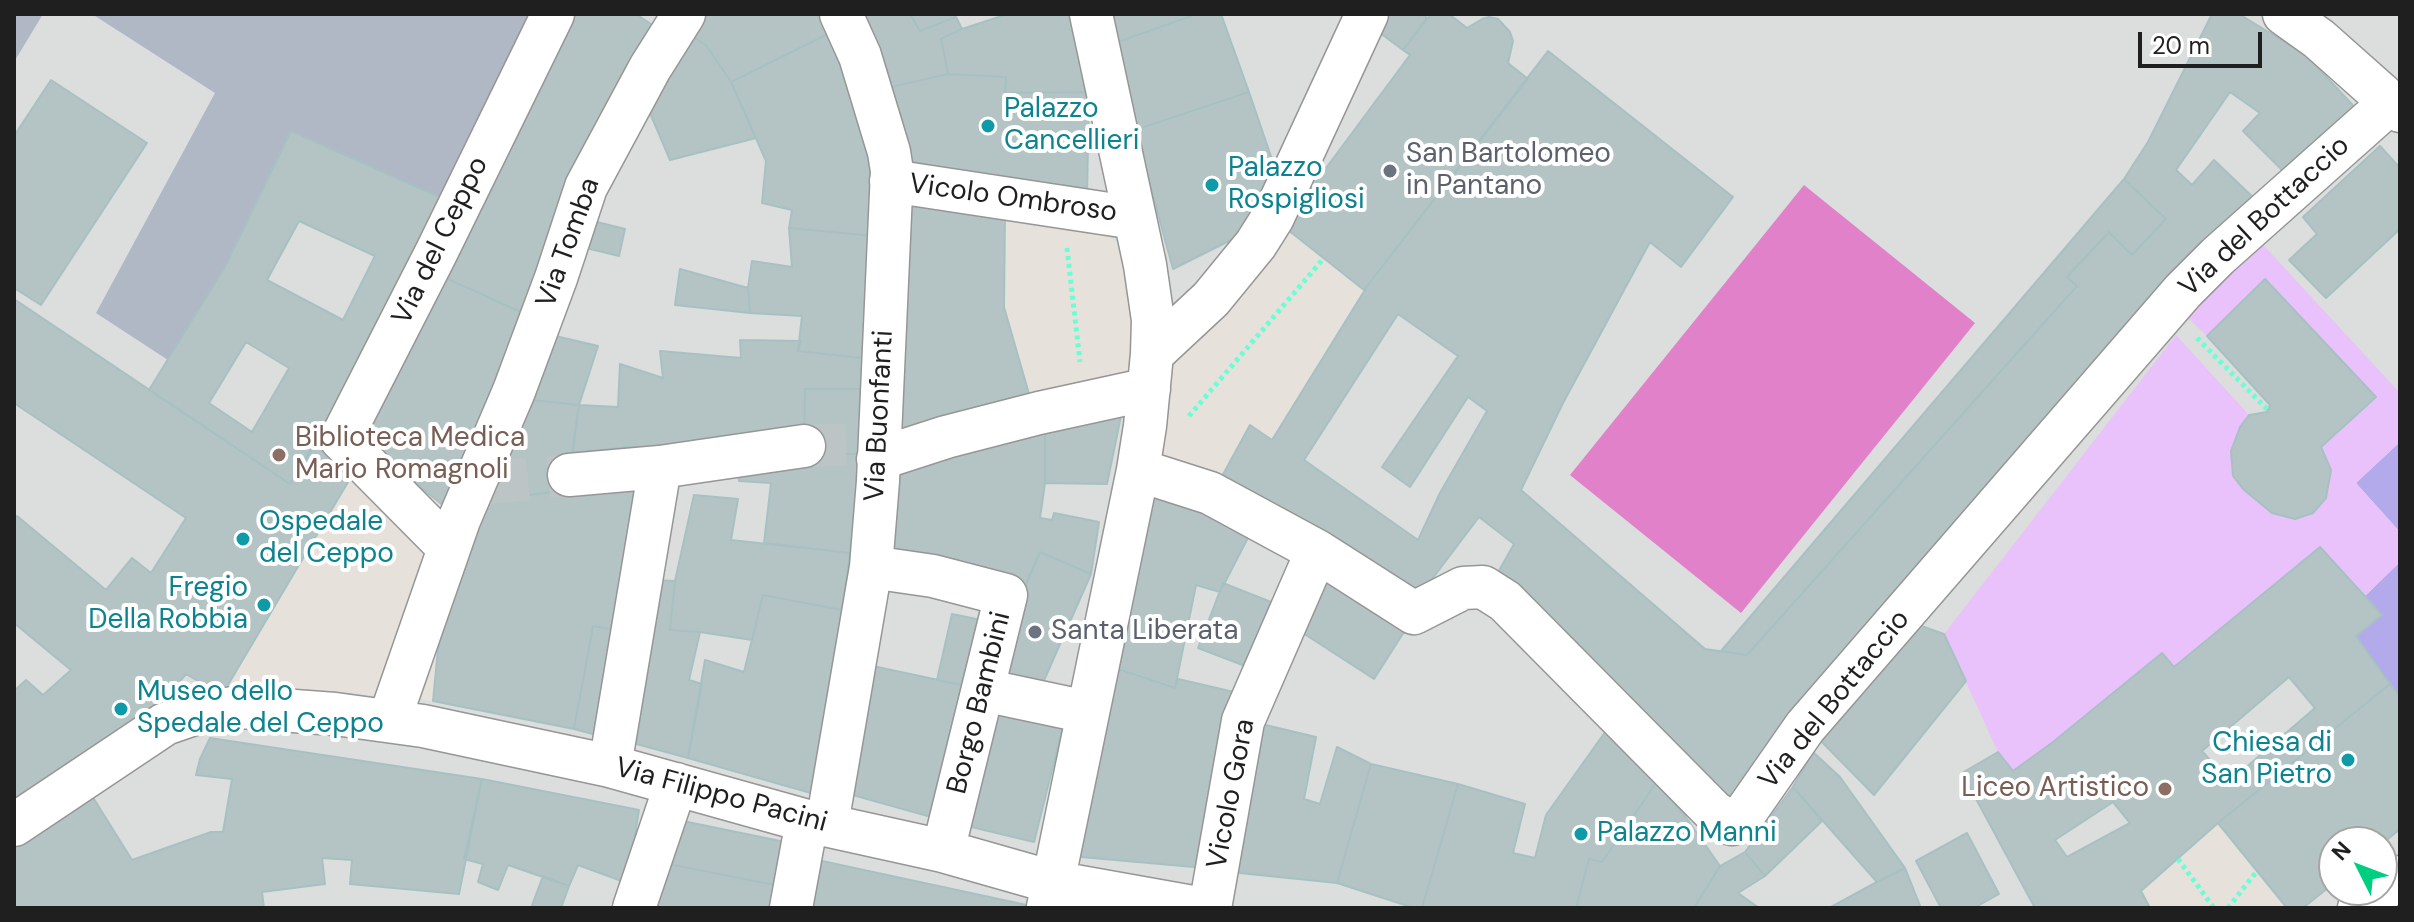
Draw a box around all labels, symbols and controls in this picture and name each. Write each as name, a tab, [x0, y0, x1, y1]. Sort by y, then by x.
scale bar	[2142, 16, 2266, 66]
text: 20 m	[2152, 30, 2210, 61]
place label: Palazzo Cancellieri	[1004, 93, 1139, 159]
marker: Palazzo Cancellieri	[979, 117, 997, 135]
street label: Via del Bottaccio	[2173, 129, 2357, 305]
place label: San Bartolomeo in Pantano	[1406, 138, 1611, 204]
street label: Via del Ceppo	[386, 151, 496, 331]
place label: Palazzo Rospigliosi	[1228, 152, 1365, 218]
marker: San Bartolomeo in Pantano	[1381, 162, 1399, 180]
street label: Vicolo Ombroso	[907, 168, 1119, 230]
street label: Via Tomba	[530, 174, 608, 312]
marker: Palazzo Rospigliosi	[1203, 176, 1221, 194]
street label: Via Buonfanti	[859, 329, 901, 503]
place label: Biblioteca Medica Mario Romagnoli	[295, 422, 525, 488]
marker: Biblioteca Medica Mario Romagnoli	[270, 446, 288, 464]
place label: Ospedale del Ceppo	[259, 506, 394, 572]
marker: Ospedale del Ceppo	[234, 530, 252, 548]
place label: Fregio Della Robbia	[88, 572, 248, 638]
marker: Fregio Della Robbia	[255, 596, 273, 614]
street label: Via del Bottaccio	[1752, 604, 1918, 796]
street label: Borgo Bambini	[941, 608, 1019, 798]
place label: Santa Liberata	[1051, 615, 1239, 649]
marker: Santa Liberata	[1026, 623, 1044, 641]
place label: Museo dello Spedale del Ceppo	[137, 676, 384, 742]
marker: Museo dello Spedale del Ceppo	[112, 700, 130, 718]
street label: Vicolo Gora	[1201, 716, 1263, 872]
place label: Chiesa di San Pietro	[2201, 727, 2332, 793]
marker: Chiesa di San Pietro	[2339, 751, 2357, 769]
street label: Via Filippo Pacini	[611, 752, 831, 840]
place label: Liceo Artistico	[1961, 772, 2149, 806]
marker: Liceo Artistico	[2156, 780, 2174, 798]
place label: Palazzo Manni	[1597, 817, 1777, 851]
marker: Palazzo Manni	[1572, 825, 1590, 843]
north arrow	[2318, 826, 2398, 906]
text: N	[2325, 835, 2357, 867]

